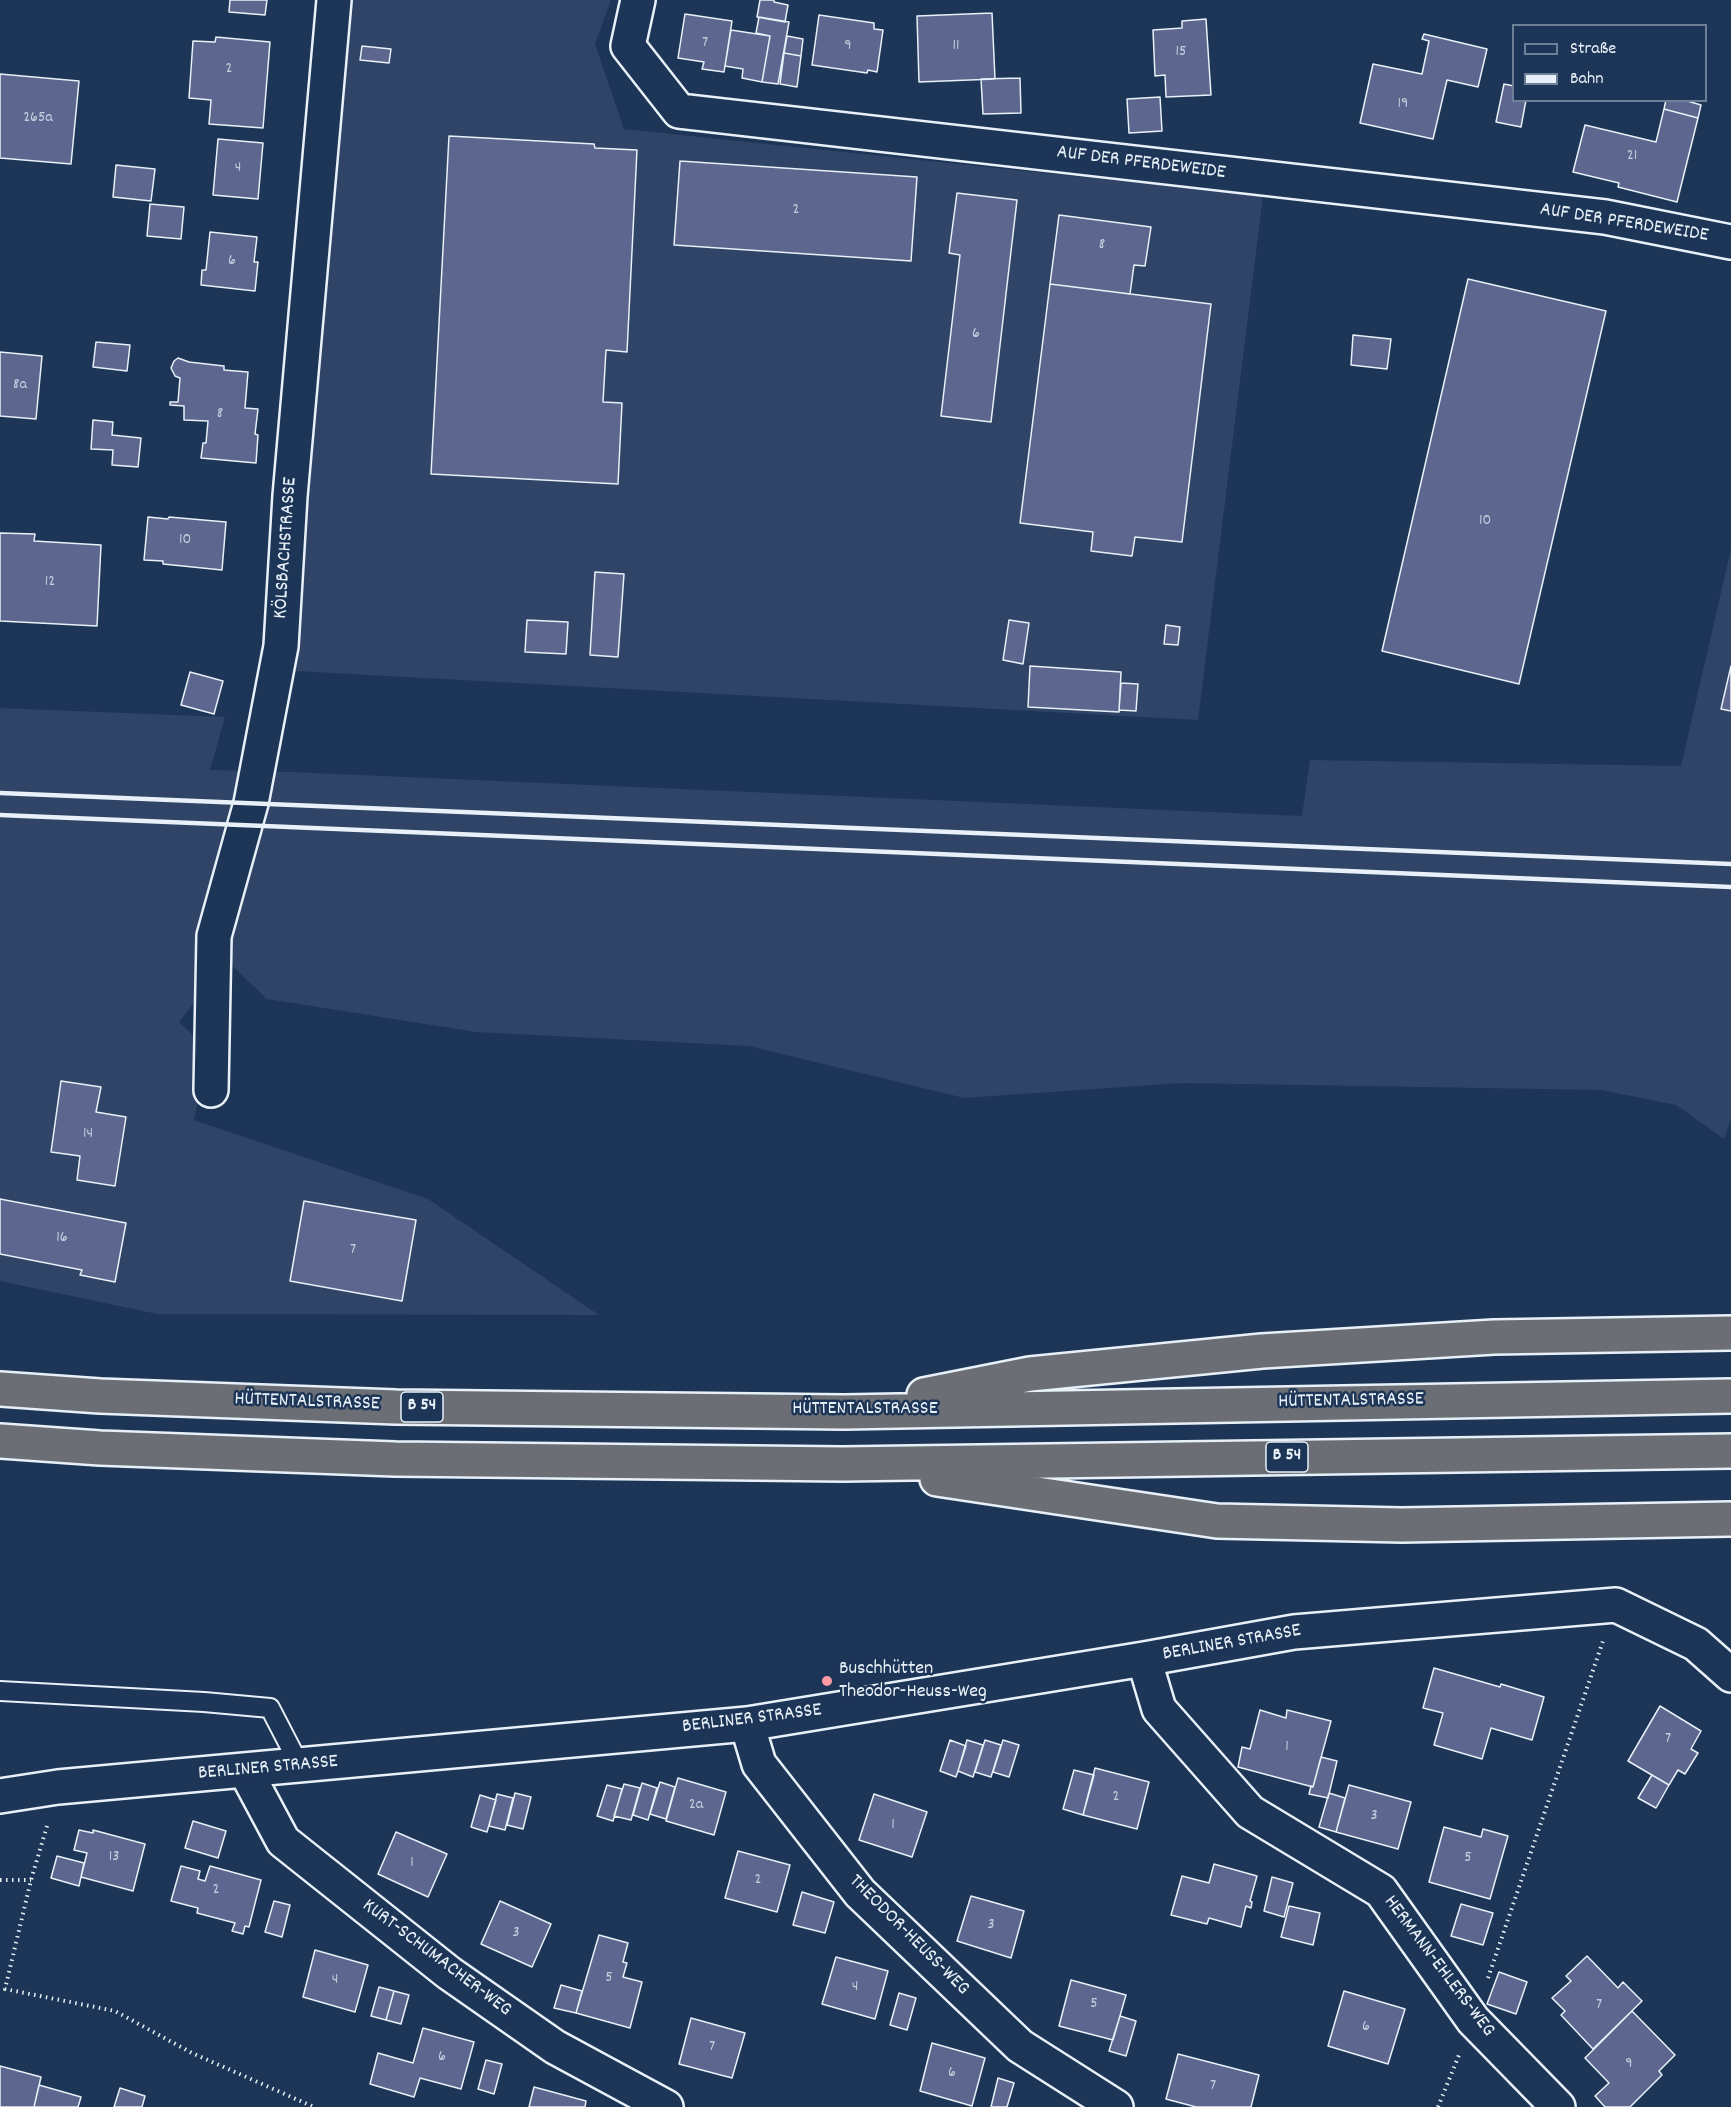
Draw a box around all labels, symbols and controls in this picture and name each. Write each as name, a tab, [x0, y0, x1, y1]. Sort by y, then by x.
legend	[1512, 24, 1707, 102]
house number: 7	[702, 34, 708, 54]
house number: 9	[844, 37, 852, 57]
house number: 11	[952, 37, 960, 57]
text: Straße	[1570, 37, 1616, 62]
house number: 15	[1176, 43, 1186, 63]
house number: 2	[226, 60, 232, 80]
text: Bahn	[1570, 67, 1604, 92]
house number: 19	[1398, 95, 1408, 115]
house number: 265a	[23, 109, 53, 129]
street label: AUF DER PFERDEWEIDE	[1055, 142, 1227, 186]
house number: 21	[1627, 147, 1637, 167]
house number: 4	[235, 159, 241, 179]
street label: AUF DER PFERDEWEIDE	[1538, 199, 1710, 249]
house number: 2	[793, 201, 799, 221]
house number: 8	[1099, 236, 1105, 256]
house number: 6	[228, 252, 236, 272]
house number: 6	[972, 325, 980, 345]
house number: 8a	[13, 376, 27, 396]
house number: 8	[217, 405, 223, 425]
street label: KÖLSBACHSTRASSE	[270, 476, 304, 620]
house number: 10	[1479, 512, 1491, 532]
house number: 10	[179, 531, 191, 551]
house number: 12	[45, 573, 55, 593]
house number: 14	[83, 1125, 93, 1145]
house number: 16	[56, 1229, 68, 1249]
house number: 7	[350, 1241, 356, 1261]
street label: HÜTTENTALSTRASSE	[234, 1388, 380, 1418]
street label: HÜTTENTALSTRASSE	[1278, 1389, 1424, 1415]
road number: B 54	[401, 1392, 443, 1422]
street label: HÜTTENTALSTRASSE	[792, 1398, 938, 1422]
road number: B 54	[1266, 1442, 1308, 1472]
street label: BERLINER STRASSE	[1161, 1620, 1303, 1668]
place label: Buschhütten Theodor-Heuss-Weg	[839, 1658, 987, 1705]
marker: Buschhütten Theodor-Heuss-Weg	[820, 1674, 834, 1688]
street label: BERLINER STRASSE	[681, 1700, 823, 1740]
house number: 7	[1665, 1730, 1671, 1750]
house number: 1	[1285, 1738, 1289, 1758]
street label: BERLINER STRASSE	[197, 1751, 339, 1787]
house number: 2	[1113, 1788, 1119, 1808]
house number: 2a	[689, 1796, 703, 1816]
house number: 3	[1370, 1807, 1378, 1827]
house number: 1	[891, 1816, 895, 1836]
house number: 13	[109, 1848, 119, 1868]
house number: 5	[1464, 1849, 1472, 1869]
house number: 1	[410, 1854, 414, 1874]
street label: THEODOR-HEUSS-WEG	[842, 1870, 974, 2002]
house number: 2	[755, 1871, 761, 1891]
house number: 2	[213, 1881, 219, 1901]
street label: HERMANN-EHLERS-WEG	[1377, 1892, 1499, 2042]
street label: KURT-SCHUMACHER-WEG	[356, 1895, 516, 2023]
house number: 3	[987, 1916, 995, 1936]
house number: 3	[512, 1924, 520, 1944]
house number: 5	[605, 1969, 613, 1989]
house number: 4	[332, 1971, 338, 1991]
house number: 4	[852, 1978, 858, 1998]
house number: 5	[1090, 1995, 1098, 2015]
house number: 7	[1596, 1996, 1602, 2016]
house number: 6	[1362, 2018, 1370, 2038]
house number: 7	[709, 2038, 715, 2058]
house number: 6	[438, 2048, 446, 2068]
house number: 9	[1625, 2055, 1633, 2075]
house number: 6	[948, 2064, 956, 2084]
house number: 7	[1210, 2077, 1216, 2097]

